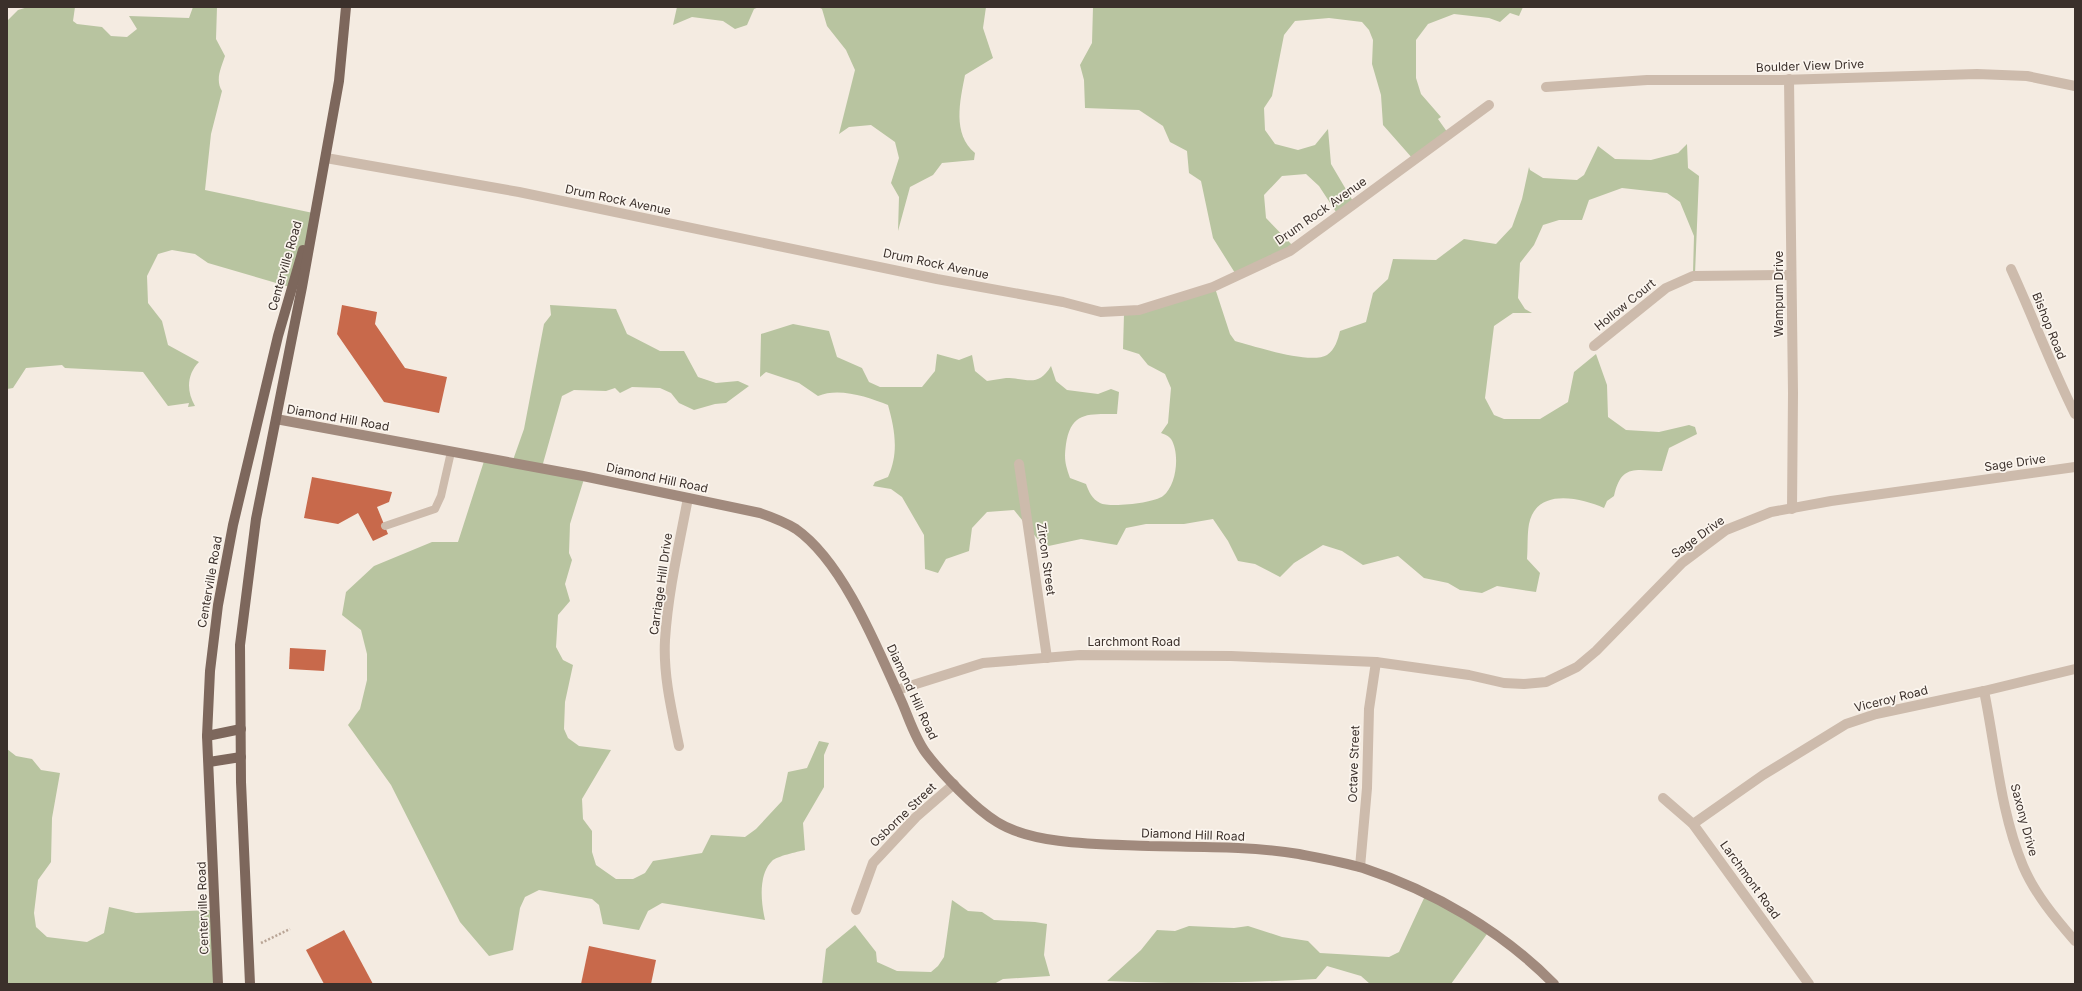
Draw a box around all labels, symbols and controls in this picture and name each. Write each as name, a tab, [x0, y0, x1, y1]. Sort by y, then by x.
street label: Boulder View Drive	[1756, 56, 1864, 75]
street label: Drum Rock Avenue	[1272, 174, 1369, 248]
street label: Drum Rock Avenue	[564, 181, 672, 218]
street label: Centerville Road	[264, 219, 305, 313]
street label: Drum Rock Avenue	[882, 245, 990, 282]
street label: Wampum Drive	[1771, 251, 1786, 337]
street label: Hollow Court	[1591, 276, 1658, 334]
street label: Bishop Road	[2029, 290, 2070, 362]
street label: Diamond Hill Road	[286, 401, 390, 434]
street label: Sage Drive	[1983, 451, 2047, 474]
street label: Diamond Hill Road	[605, 459, 709, 496]
street label: Sage Drive	[1668, 512, 1727, 561]
street label: Zircon Street	[1034, 522, 1059, 596]
street label: Carriage Hill Drive	[646, 532, 675, 636]
street label: Centerville Road	[194, 535, 225, 629]
street label: Larchmont Road	[1088, 634, 1180, 649]
street label: Diamond Hill Road	[884, 642, 941, 742]
street label: Viceroy Road	[1852, 682, 1929, 715]
street label: Octave Street	[1345, 725, 1362, 803]
street label: Osborne Street	[866, 779, 939, 850]
street label: Saxony Drive	[2008, 782, 2041, 858]
street label: Diamond Hill Road	[1141, 825, 1245, 844]
street label: Larchmont Road	[1717, 838, 1784, 922]
street label: Centerville Road	[193, 861, 212, 955]

